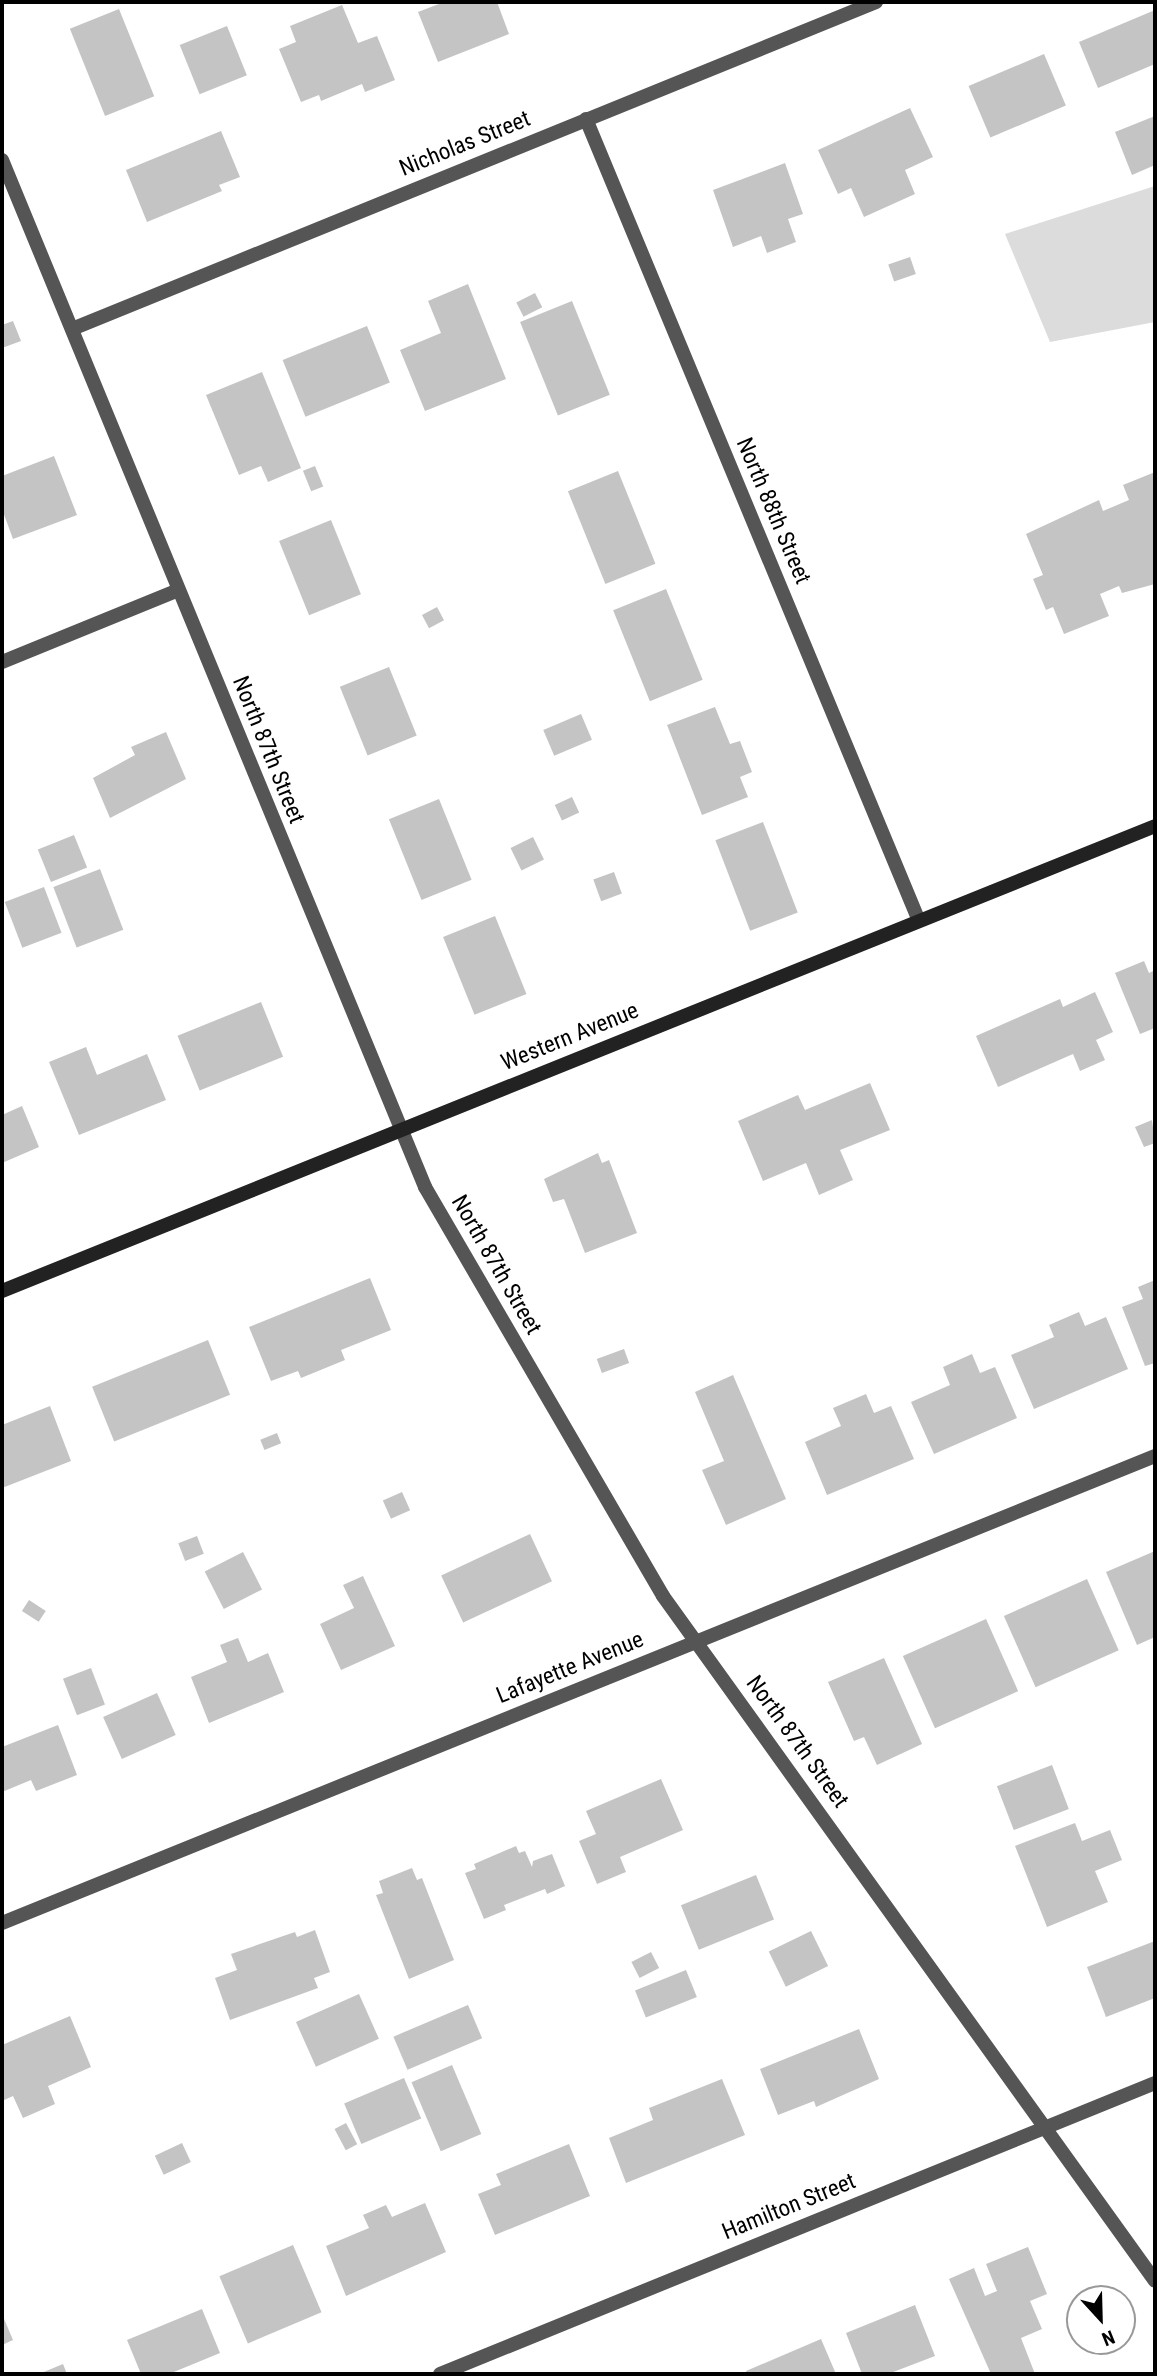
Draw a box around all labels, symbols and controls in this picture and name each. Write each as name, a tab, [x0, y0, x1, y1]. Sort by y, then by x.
street label: Nicholas Street	[396, 105, 534, 183]
street label: North 88th Street	[730, 434, 816, 588]
street label: North 87th Street	[226, 672, 310, 828]
street label: Western Avenue	[497, 997, 643, 1077]
street label: North 87th Street	[445, 1190, 547, 1340]
street label: Lafayette Avenue	[492, 1626, 648, 1710]
street label: North 87th Street	[740, 1671, 854, 1813]
street label: Hamilton Street	[718, 2168, 860, 2246]
north arrow	[1066, 2285, 1136, 2355]
text: N	[1099, 2325, 1118, 2351]

